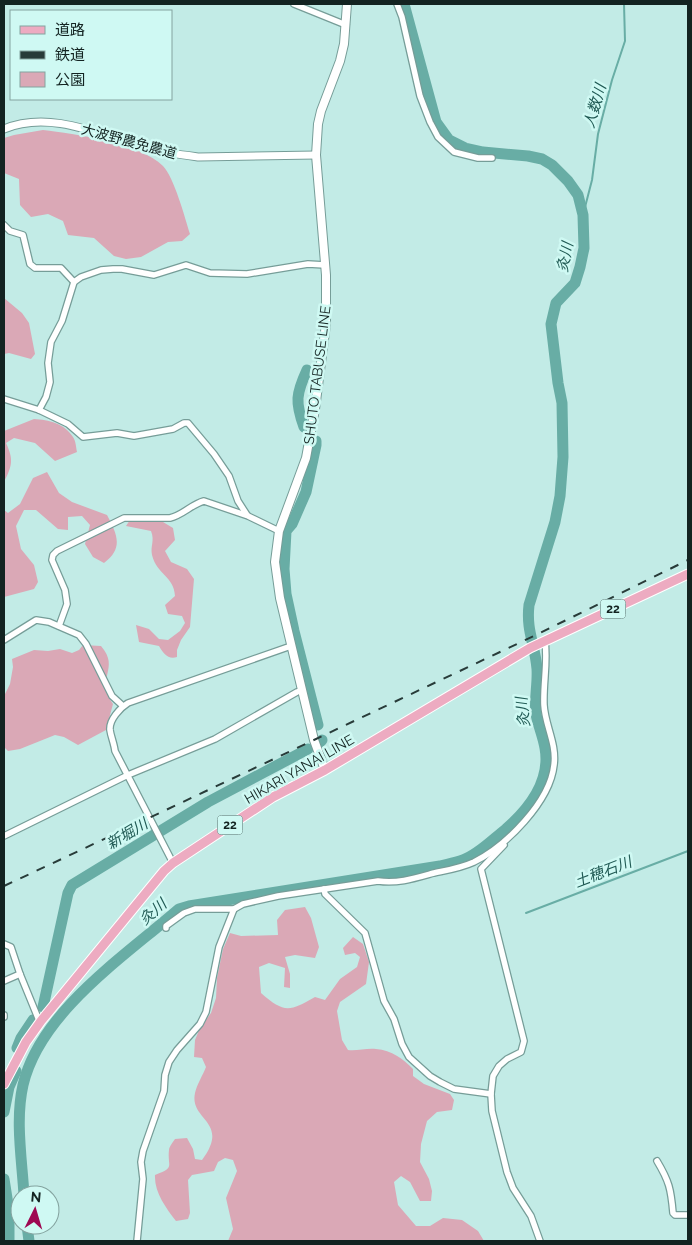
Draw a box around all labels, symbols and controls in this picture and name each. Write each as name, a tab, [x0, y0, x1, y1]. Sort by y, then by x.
legend	[10, 10, 172, 100]
text: 道路	[55, 21, 85, 39]
text: 鉄道	[55, 46, 85, 64]
text: 公園	[55, 71, 85, 89]
water label: 人数川	[580, 80, 610, 130]
street label: 大波野農免農道	[80, 121, 178, 161]
water label: 灸川	[553, 239, 577, 273]
street label: SHUTO TABUSE LINE	[301, 305, 333, 445]
road number: 22	[600, 600, 626, 618]
water label: 灸川	[512, 694, 534, 728]
street label: HIKARI YANAI LINE	[241, 731, 357, 807]
water label: 新堀川	[103, 814, 153, 853]
road number: 22	[218, 816, 242, 834]
water label: 土穂石川	[572, 852, 636, 891]
water label: 灸川	[136, 894, 172, 929]
north arrow	[10, 1185, 60, 1235]
text: N	[30, 1189, 42, 1205]

